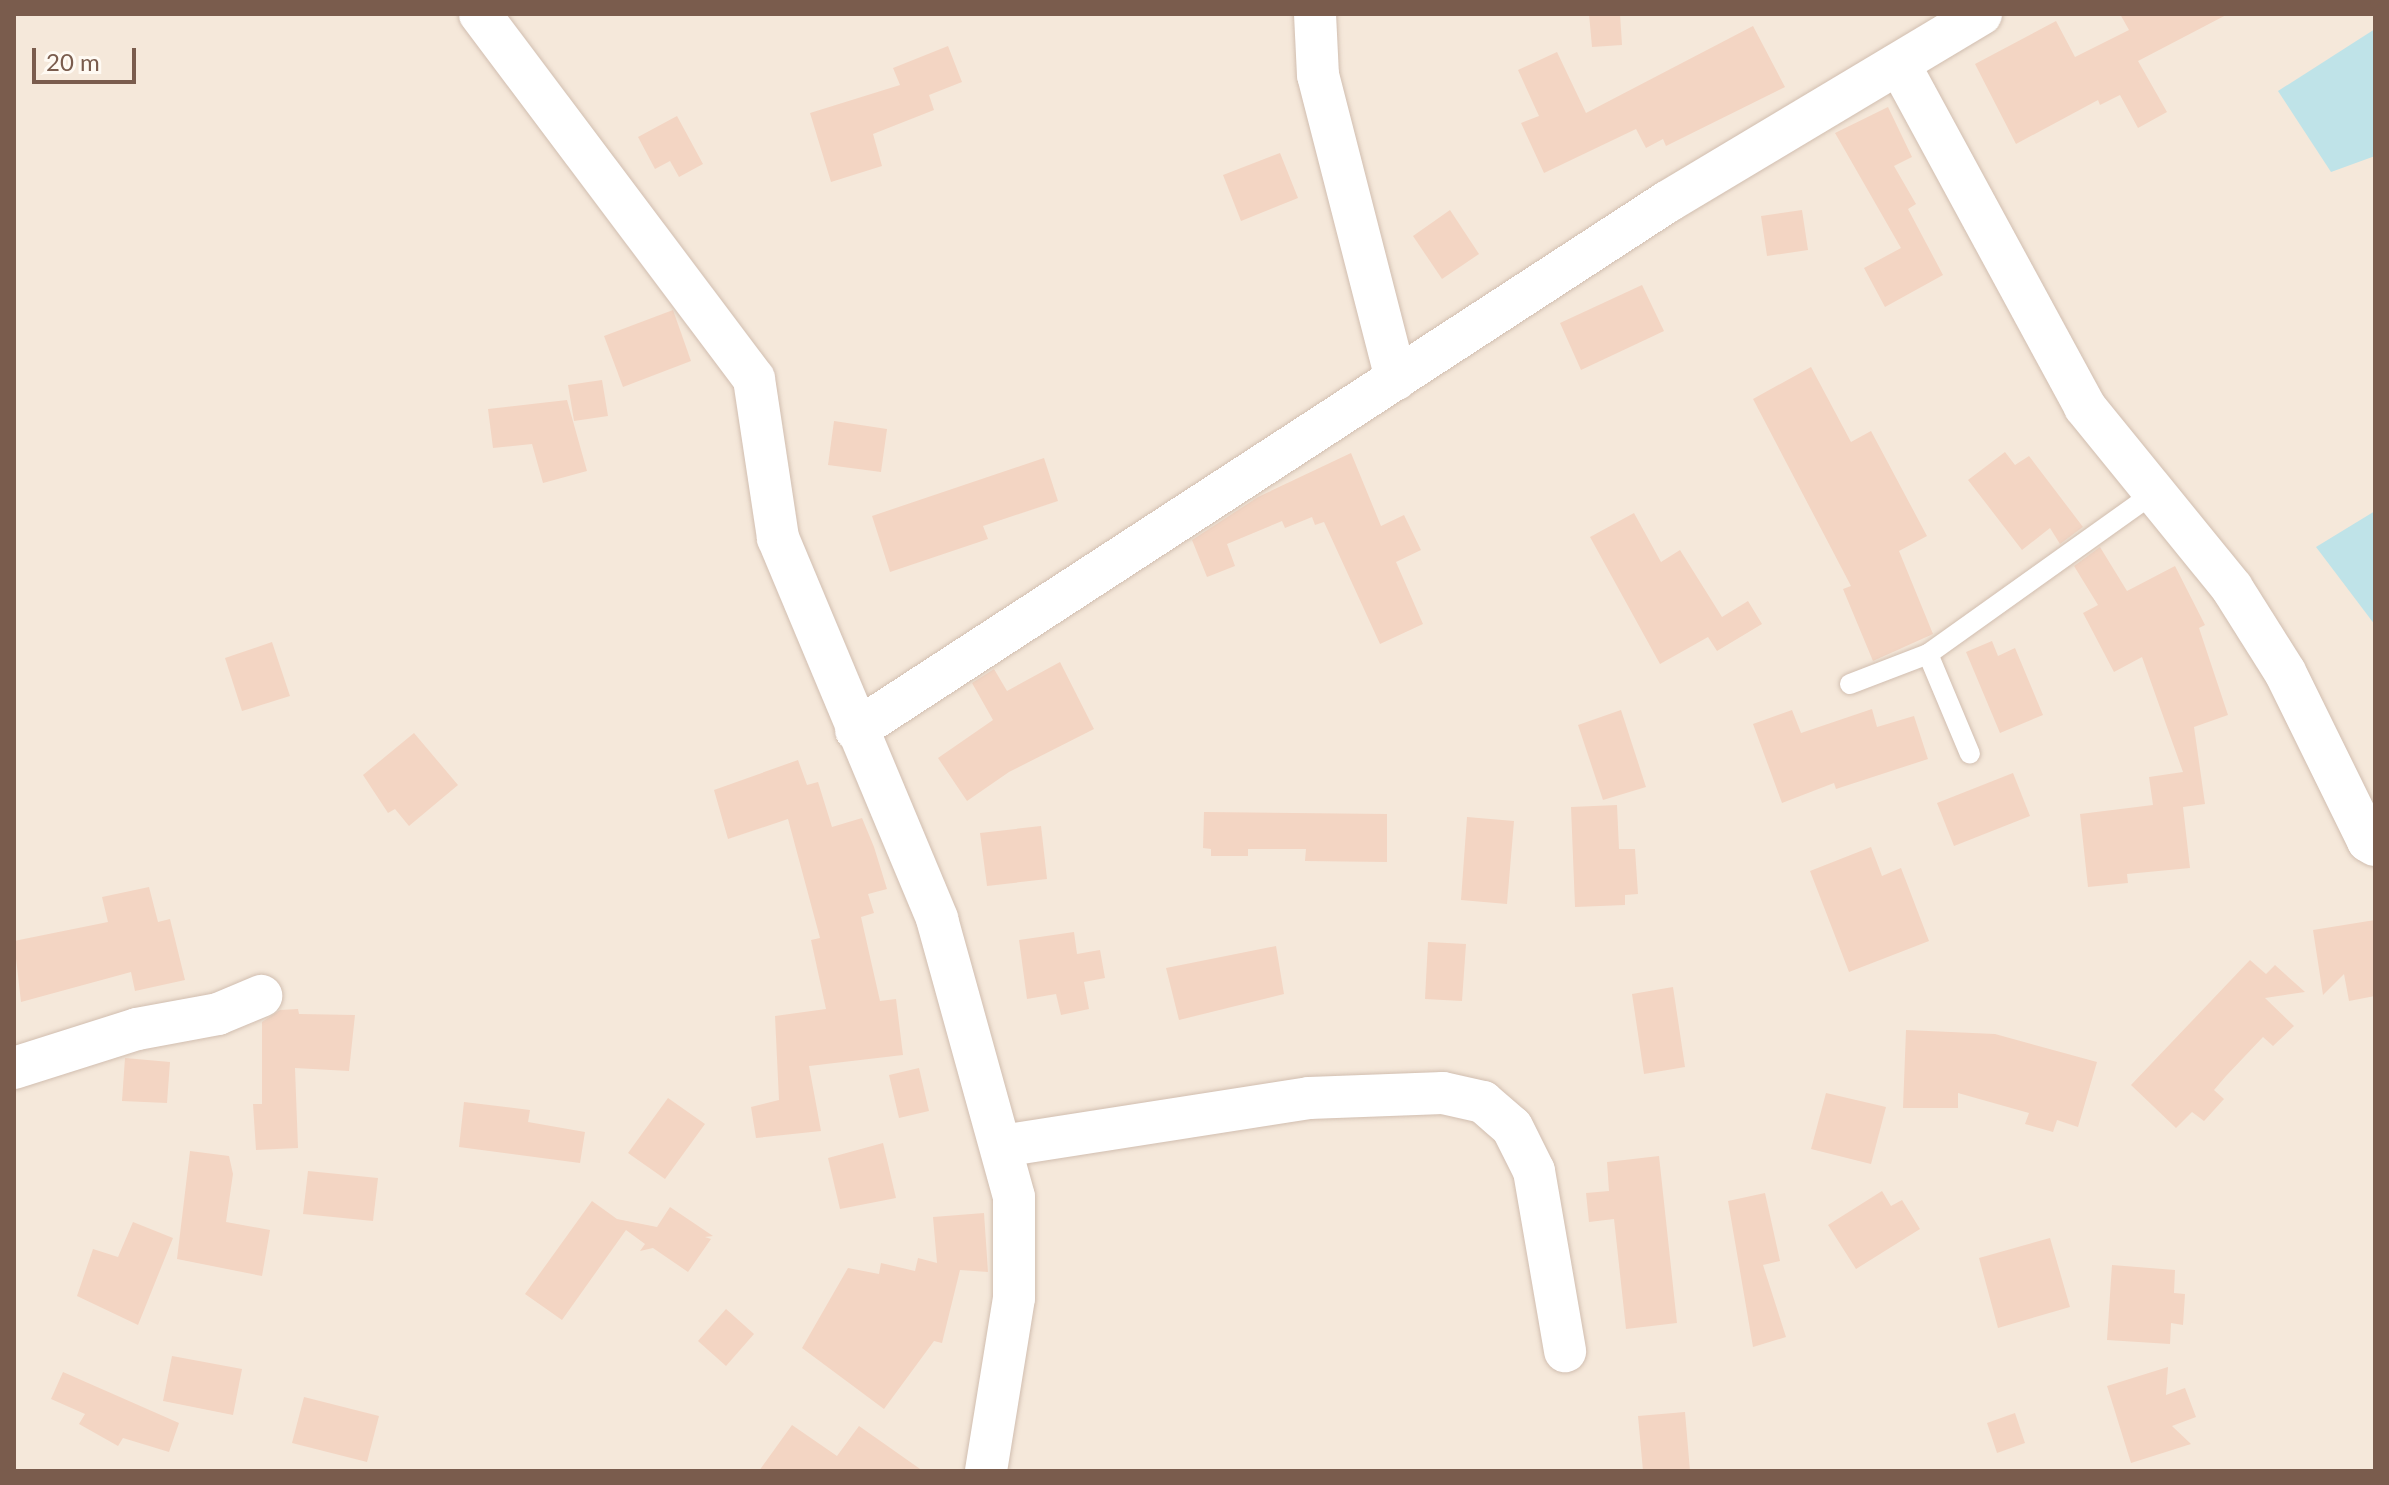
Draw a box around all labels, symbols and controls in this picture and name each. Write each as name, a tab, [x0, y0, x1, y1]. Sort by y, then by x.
scale bar	[36, 32, 140, 82]
text: 20 m	[46, 47, 100, 76]

